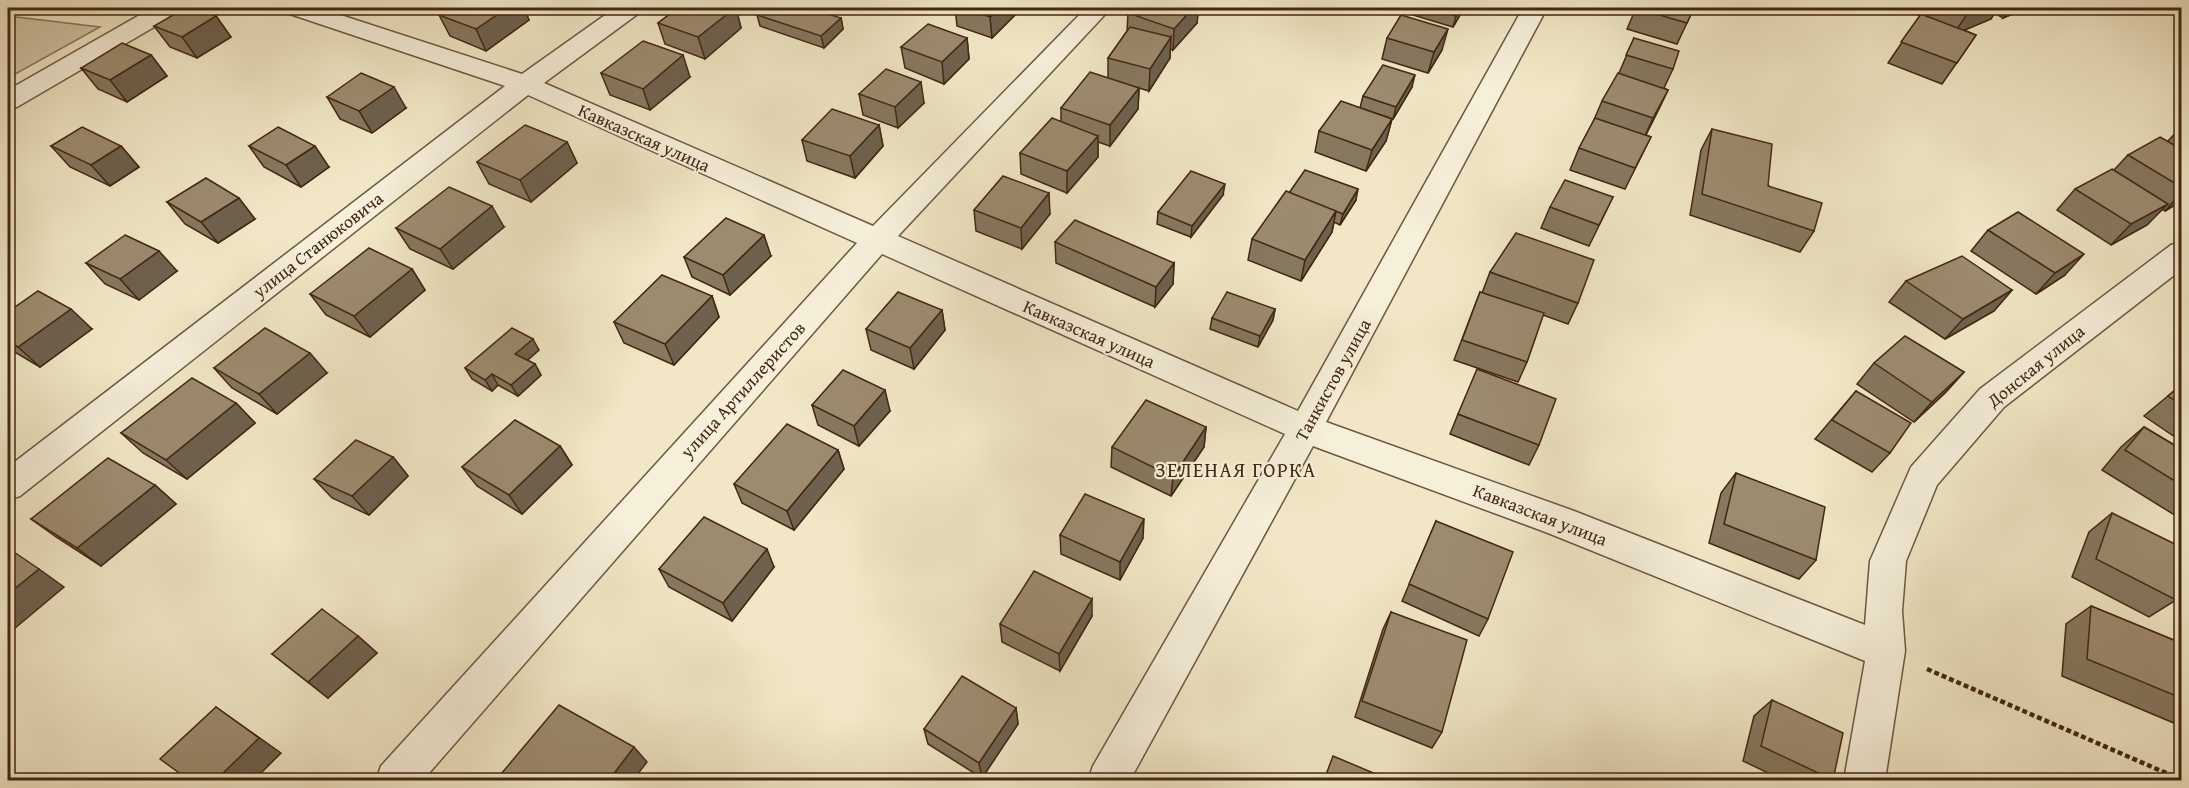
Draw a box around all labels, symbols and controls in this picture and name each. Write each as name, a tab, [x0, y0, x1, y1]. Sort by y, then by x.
street label: Кавказская улица	[574, 96, 715, 179]
street label: улица Станюковича	[246, 185, 389, 305]
street label: Кавказская улица	[1019, 292, 1160, 375]
street label: Танкистов улица	[1288, 313, 1378, 446]
street label: улица Артиллеристов	[673, 315, 812, 465]
street label: Донская улица	[1980, 317, 2091, 414]
district label: ЗЕЛЕНАЯ ГОРКА	[1155, 455, 1317, 484]
street label: Кавказская улица	[1469, 477, 1612, 553]

